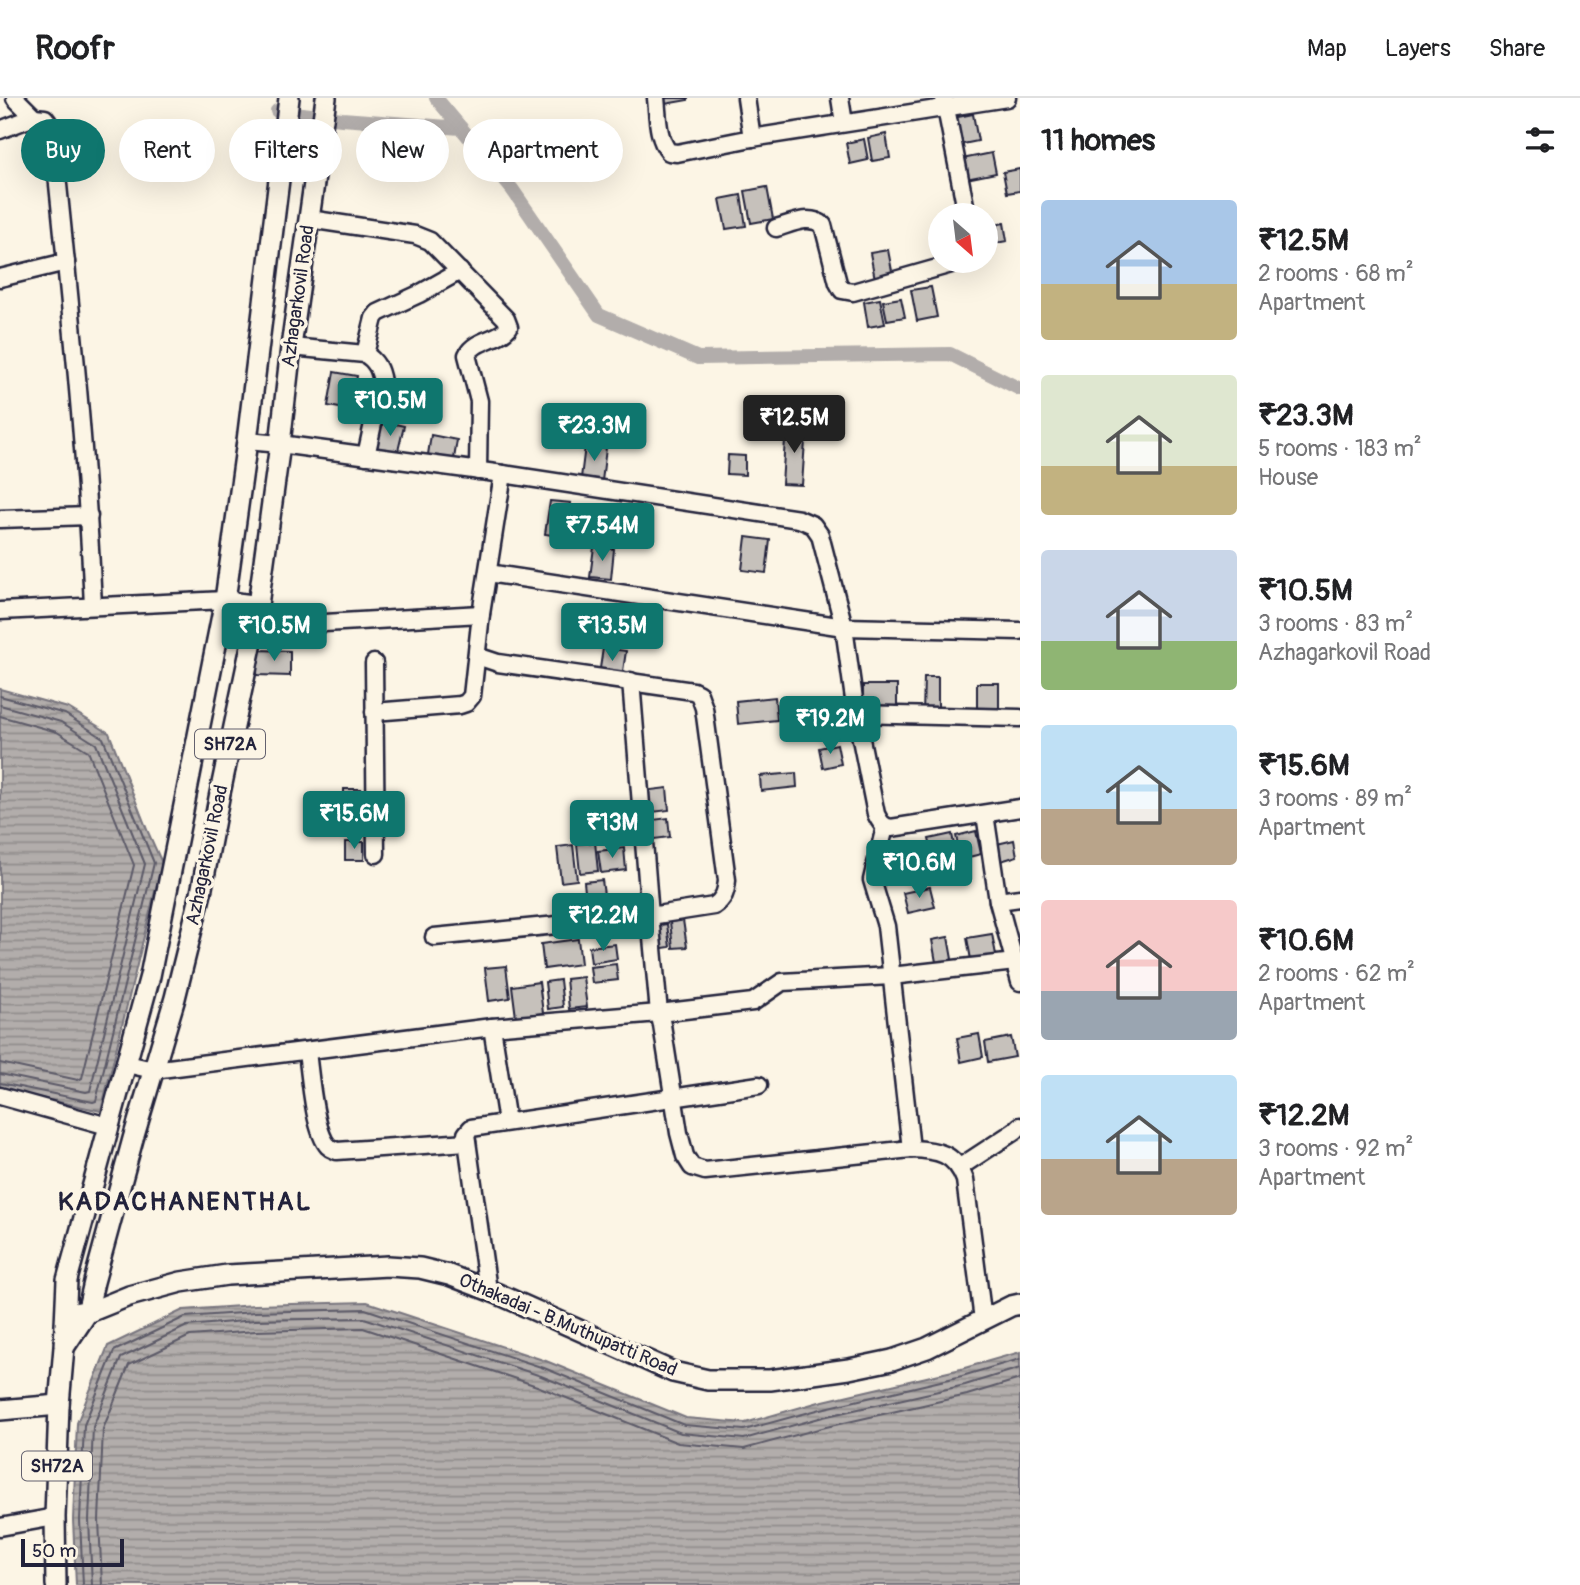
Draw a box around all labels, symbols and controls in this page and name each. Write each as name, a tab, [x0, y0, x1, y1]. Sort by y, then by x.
text: Roofr	[35, 28, 115, 69]
text: Map	[1307, 34, 1347, 63]
text: Layers	[1385, 34, 1451, 63]
text: Share	[1489, 34, 1545, 63]
chip: Buy	[21, 119, 105, 182]
chip: Rent	[119, 119, 215, 182]
chip: Filters	[229, 119, 342, 182]
chip: New	[356, 119, 449, 182]
chip: Apartment	[463, 119, 623, 182]
icon: filters	[1521, 121, 1559, 159]
text: 11 homes	[1041, 122, 1155, 159]
north arrow	[928, 203, 998, 273]
map controls	[928, 203, 998, 273]
text: ₹12.5M	[1258, 222, 1349, 259]
street label: Azhagarkovil Road	[276, 224, 320, 368]
icon: home	[1097, 228, 1181, 312]
text: 2 rooms · 68 m²	[1258, 259, 1414, 288]
text: Apartment	[1258, 288, 1365, 317]
pin: ₹10.5M	[333, 378, 447, 438]
text: ₹10.5M	[354, 386, 426, 415]
pin: ₹12.5M	[737, 396, 851, 455]
text: ₹23.3M	[1258, 397, 1354, 434]
text: ₹12.5M	[759, 403, 829, 432]
icon: home	[1097, 403, 1181, 487]
pin: ₹23.3M	[537, 404, 651, 463]
text: ₹23.3M	[557, 411, 631, 440]
text: 5 rooms · 183 m²	[1258, 434, 1422, 463]
text: House	[1258, 463, 1318, 492]
pin: ₹7.54M	[545, 504, 659, 563]
text: ₹7.54M	[565, 511, 639, 540]
text: ₹10.5M	[1258, 572, 1353, 609]
icon: home	[1097, 578, 1181, 662]
pin: ₹10.5M	[217, 603, 331, 663]
pin: ₹13.5M	[555, 603, 669, 663]
text: 3 rooms · 83 m²	[1258, 609, 1413, 638]
text: ₹10.5M	[238, 611, 310, 640]
text: ₹13.5M	[577, 611, 647, 640]
text: Azhagarkovil Road	[1258, 638, 1431, 667]
pin: ₹19.2M	[773, 696, 887, 756]
text: ₹19.2M	[795, 704, 865, 733]
road number: SH72A	[195, 730, 265, 758]
text: ₹15.6M	[1258, 747, 1350, 784]
icon: home	[1097, 753, 1181, 837]
street label: Azhagarkovil Road	[180, 783, 234, 927]
text: 3 rooms · 89 m²	[1258, 784, 1412, 813]
pin: ₹15.6M	[297, 792, 411, 851]
text: ₹15.6M	[319, 799, 389, 828]
pin: ₹13M	[571, 800, 653, 860]
text: ₹13M	[586, 808, 638, 837]
text: Apartment	[1258, 813, 1365, 842]
pin: ₹10.6M	[862, 840, 976, 900]
text: ₹10.6M	[882, 848, 956, 877]
pin: ₹12.2M	[546, 894, 660, 953]
text: ₹12.2M	[568, 901, 638, 930]
text: ₹10.6M	[1258, 922, 1354, 959]
icon: home	[1097, 928, 1181, 1012]
text: 2 rooms · 62 m²	[1258, 959, 1415, 988]
text: Apartment	[1258, 988, 1365, 1017]
text: ₹12.2M	[1258, 1097, 1349, 1134]
icon: home	[1097, 1103, 1181, 1187]
text: 3 rooms · 92 m²	[1258, 1134, 1413, 1163]
text: Apartment	[1258, 1163, 1365, 1192]
district label: KADACHANENTHAL	[58, 1186, 312, 1218]
street label: Othakadai - B.Muthupatti Road	[455, 1268, 681, 1382]
road number: SH72A	[22, 1451, 92, 1480]
scale bar	[21, 1536, 124, 1568]
text: 50 m	[32, 1539, 76, 1563]

